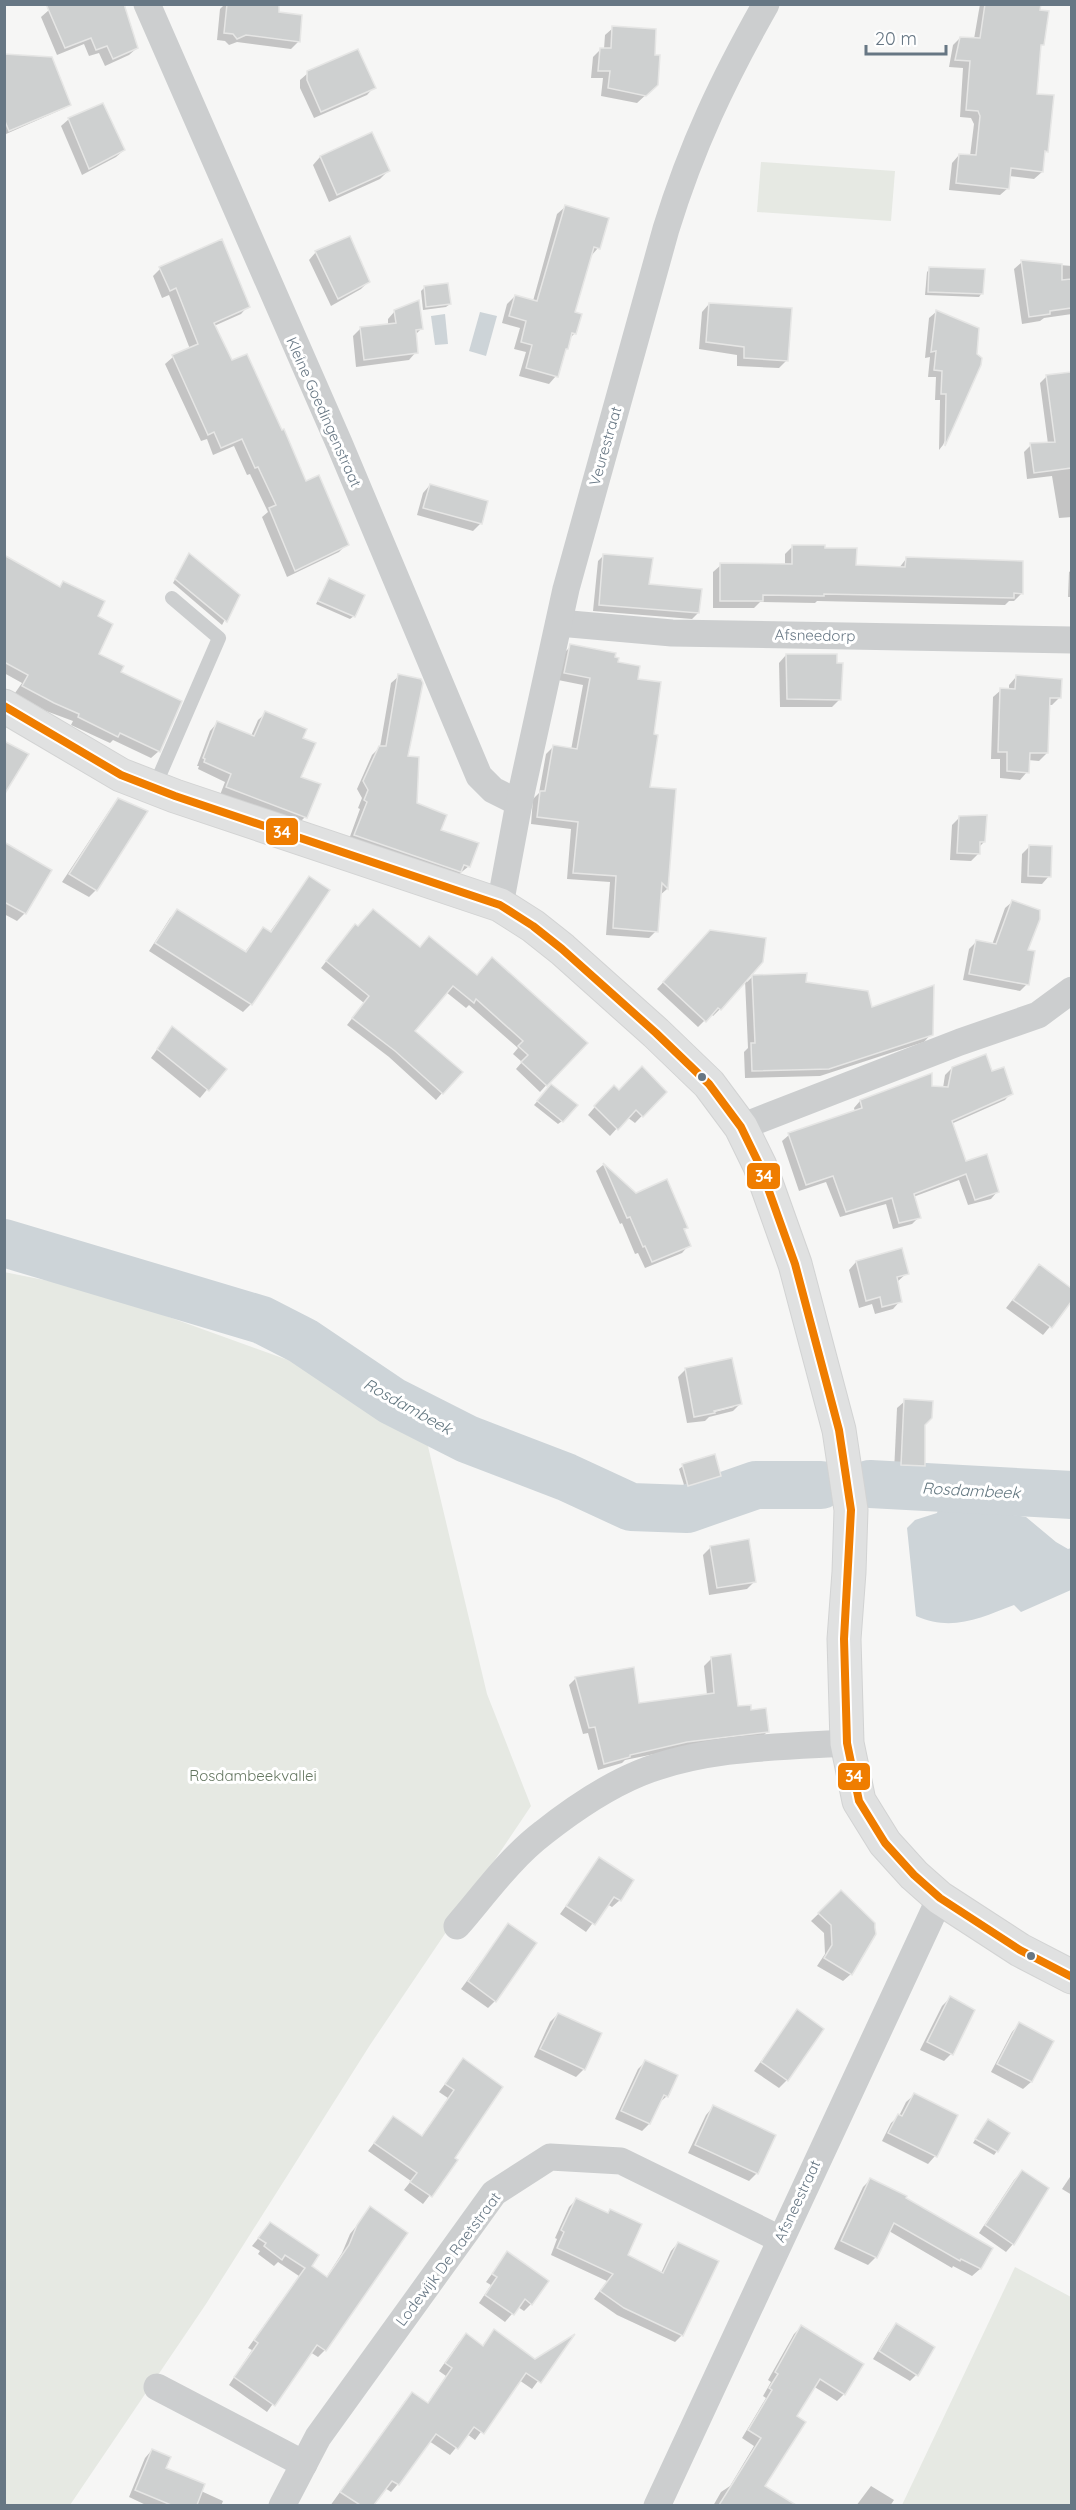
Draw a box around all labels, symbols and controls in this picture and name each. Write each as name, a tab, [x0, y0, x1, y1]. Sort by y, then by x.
scale bar	[866, 18, 946, 56]
text: 20 m	[875, 27, 917, 50]
street label: Kleine Goedingenstraat	[282, 334, 366, 490]
street label: Veurestraat	[585, 404, 625, 488]
street label: Afsneedorp	[774, 625, 856, 645]
line badge: 34	[265, 817, 299, 846]
text: 34	[273, 822, 292, 842]
unlabelled marker	[696, 1071, 708, 1083]
line badge: 34	[746, 1162, 781, 1190]
text: 34	[755, 1166, 774, 1186]
water label: Rosdambeek	[360, 1373, 457, 1439]
water label: Rosdambeek	[921, 1477, 1022, 1503]
line badge: 34	[837, 1762, 871, 1791]
park label: Rosdambeekvallei	[189, 1766, 317, 1785]
text: 34	[845, 1766, 864, 1786]
unlabelled marker	[1025, 1950, 1037, 1962]
street label: Afsneestraat	[770, 2157, 824, 2245]
street label: Lodewijk De Raetstraat	[391, 2188, 505, 2330]

